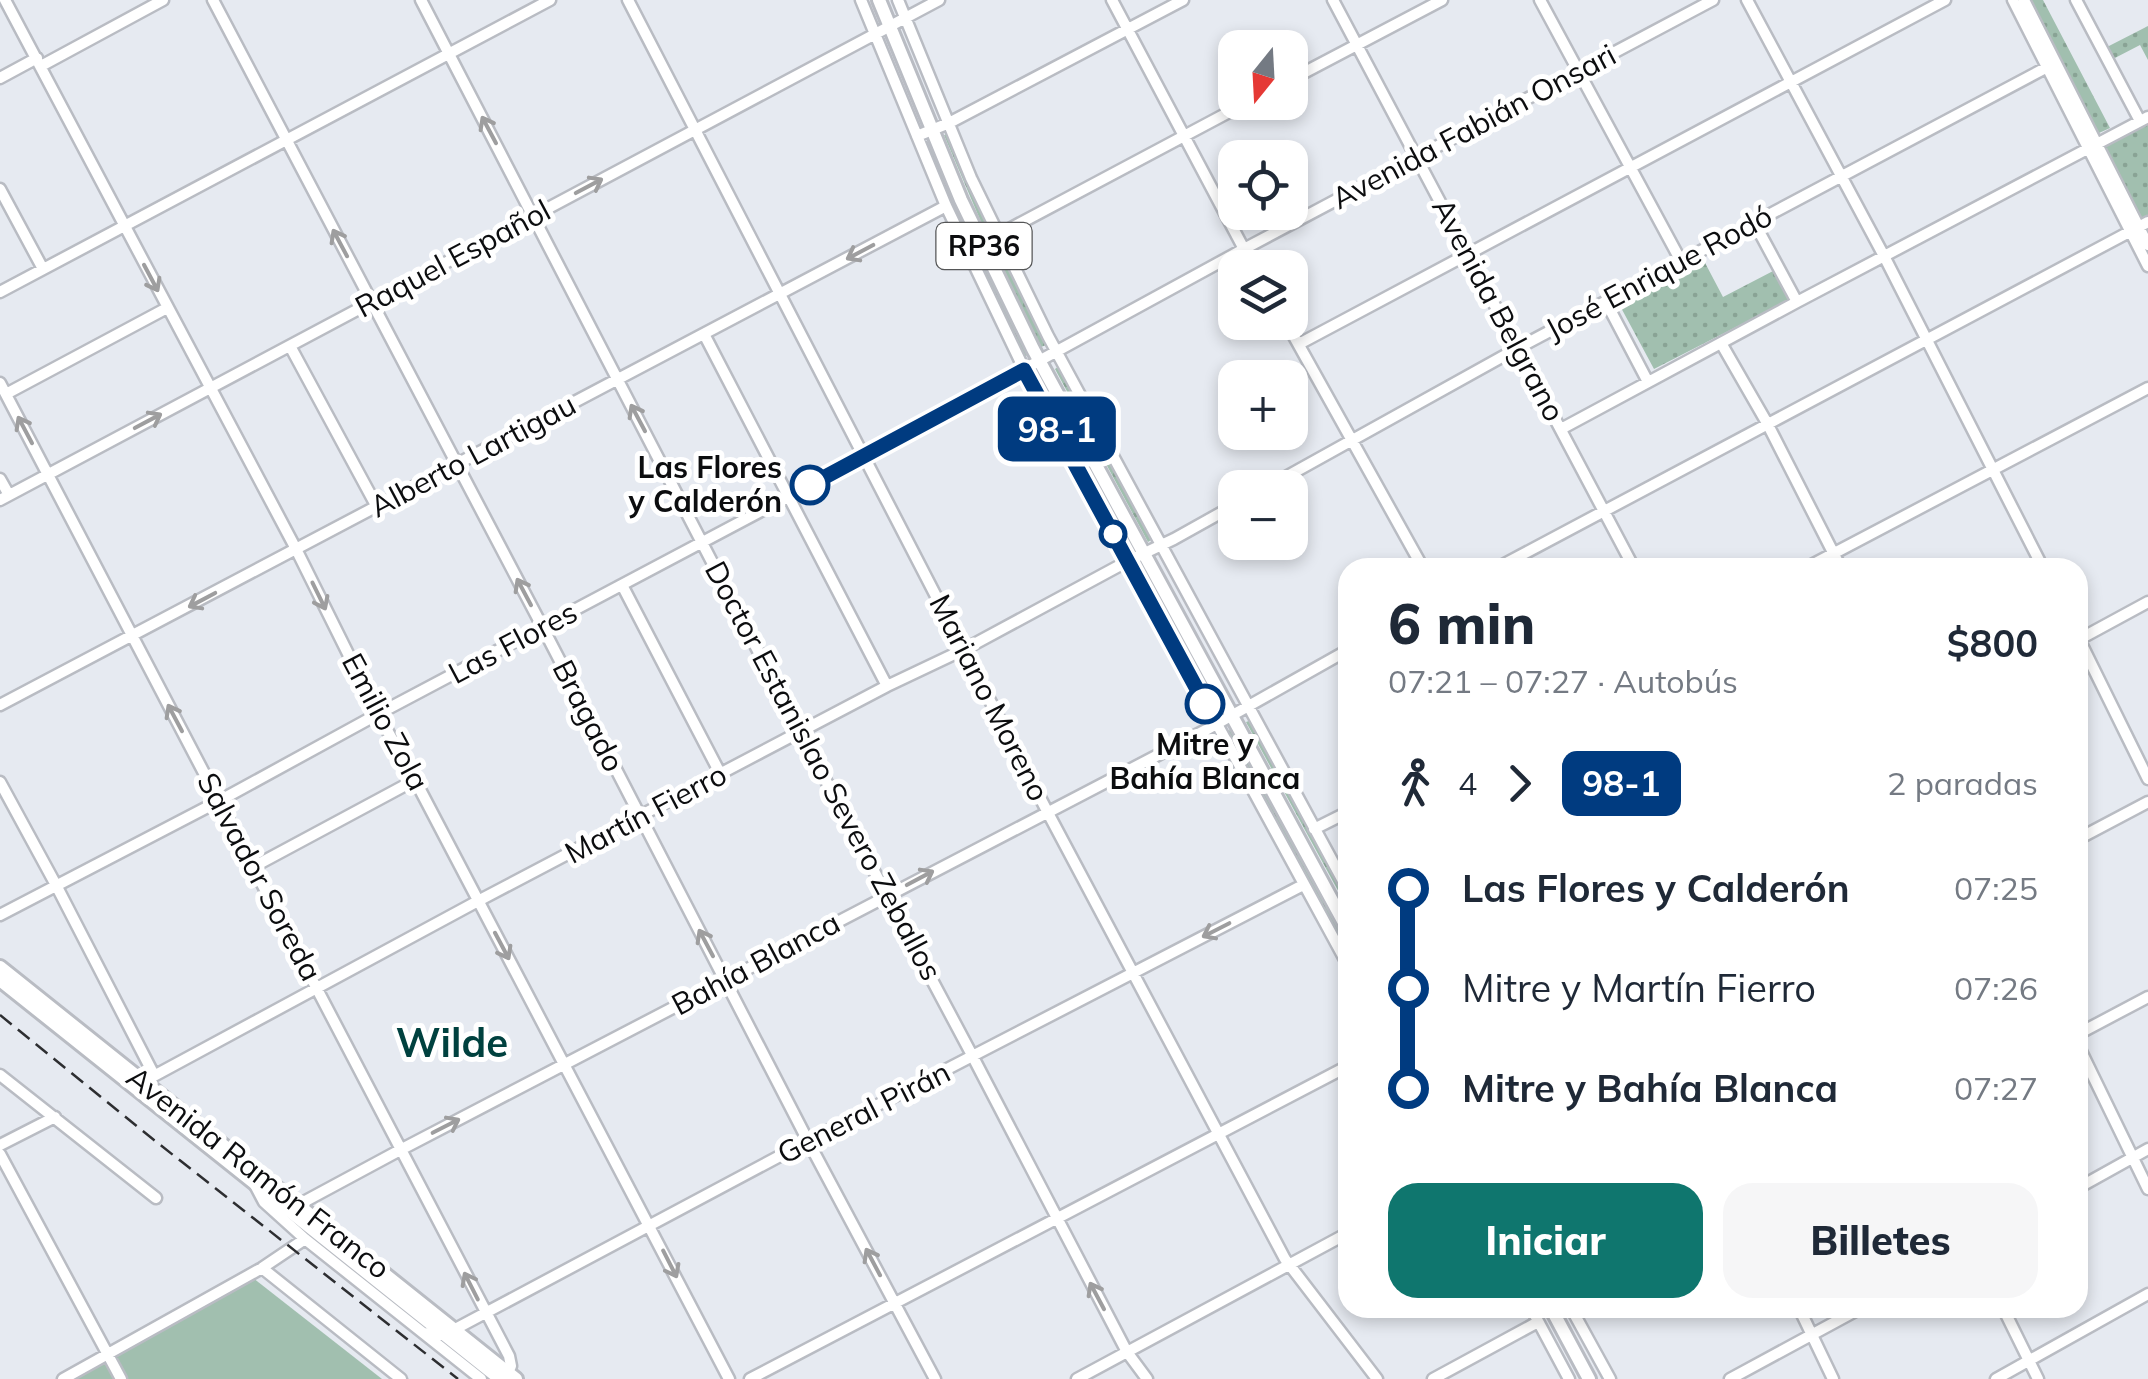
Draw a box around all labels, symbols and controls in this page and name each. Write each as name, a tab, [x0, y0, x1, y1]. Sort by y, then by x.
north arrow	[1218, 30, 1308, 120]
map controls	[1218, 30, 1308, 560]
street label: Avenida Fabián Onsari	[1325, 35, 1622, 217]
one-way arrow	[479, 115, 498, 145]
button: locate	[1218, 140, 1308, 230]
one-way arrow	[574, 176, 604, 195]
street label: Raquel Español	[348, 191, 557, 325]
street label: Avenida Belgrano	[1424, 191, 1574, 428]
street label: José Enrique Rodó	[1539, 196, 1778, 348]
road number: RP36	[936, 223, 1032, 269]
one-way arrow	[330, 228, 349, 258]
one-way arrow	[846, 243, 876, 262]
button: layers	[1218, 250, 1308, 340]
one-way arrow	[142, 262, 161, 292]
button: +	[1218, 360, 1308, 450]
street label: Alberto Lartigau	[363, 385, 582, 525]
line badge: 98-1	[987, 396, 1127, 462]
one-way arrow	[628, 404, 648, 434]
text: 98-1	[1018, 407, 1096, 451]
one-way arrow	[133, 411, 163, 431]
one-way arrow	[14, 416, 34, 446]
place label: Las Flores y Calderón	[628, 448, 782, 520]
marker: Las Flores y Calderón	[791, 466, 829, 504]
button: −	[1218, 470, 1308, 560]
unlabelled marker	[1100, 521, 1126, 547]
street label: Doctor Estanislao Severo Zeballos	[697, 554, 951, 987]
one-way arrow	[514, 578, 533, 608]
one-way arrow	[311, 580, 330, 610]
street label: Mariano Moreno	[921, 588, 1058, 807]
text: 6 min	[1388, 589, 1535, 658]
one-way arrow	[187, 591, 217, 610]
street label: Las Flores	[442, 592, 583, 692]
text: $800	[1947, 619, 2038, 667]
street label: Emilio Zola	[334, 646, 438, 797]
street label: Bragado	[545, 653, 633, 778]
text: 07:21 – 07:27 · Autobús	[1388, 661, 1738, 701]
marker: Mitre y Bahía Blanca	[1186, 685, 1224, 723]
one-way arrow	[165, 704, 184, 734]
place label: Mitre y Bahía Blanca	[1110, 725, 1300, 797]
street label: Martín Fierro	[558, 755, 733, 872]
icon: walk	[1388, 756, 1443, 811]
icon: forward	[1492, 756, 1547, 811]
text: 98-1	[1582, 761, 1661, 805]
text: 4	[1458, 763, 1477, 803]
text: 2 paradas	[1887, 763, 2038, 803]
street label: Salvador Soreda	[189, 766, 331, 987]
text: Las Flores y Calderón	[1462, 864, 1850, 912]
one-way arrow	[904, 868, 934, 887]
text: 07:25	[1954, 868, 2038, 908]
street label: Bahía Blanca	[665, 903, 846, 1023]
one-way arrow	[1202, 920, 1232, 940]
one-way arrow	[696, 928, 715, 958]
one-way arrow	[492, 931, 512, 961]
text: Mitre y Martín Fierro	[1462, 964, 1816, 1012]
text: 07:26	[1954, 968, 2038, 1008]
district label: Wilde	[396, 1017, 508, 1067]
street label: General Pirán	[771, 1052, 956, 1172]
street label: Avenida Ramón Franco	[119, 1058, 398, 1287]
text: Mitre y Bahía Blanca	[1462, 1064, 1838, 1112]
text: 07:27	[1954, 1068, 2038, 1108]
one-way arrow	[430, 1116, 460, 1135]
button: Iniciar	[1388, 1183, 1703, 1298]
button: Billetes	[1723, 1183, 2038, 1298]
one-way arrow	[863, 1247, 882, 1277]
one-way arrow	[661, 1249, 680, 1279]
one-way arrow	[461, 1271, 480, 1301]
one-way arrow	[1087, 1281, 1106, 1311]

